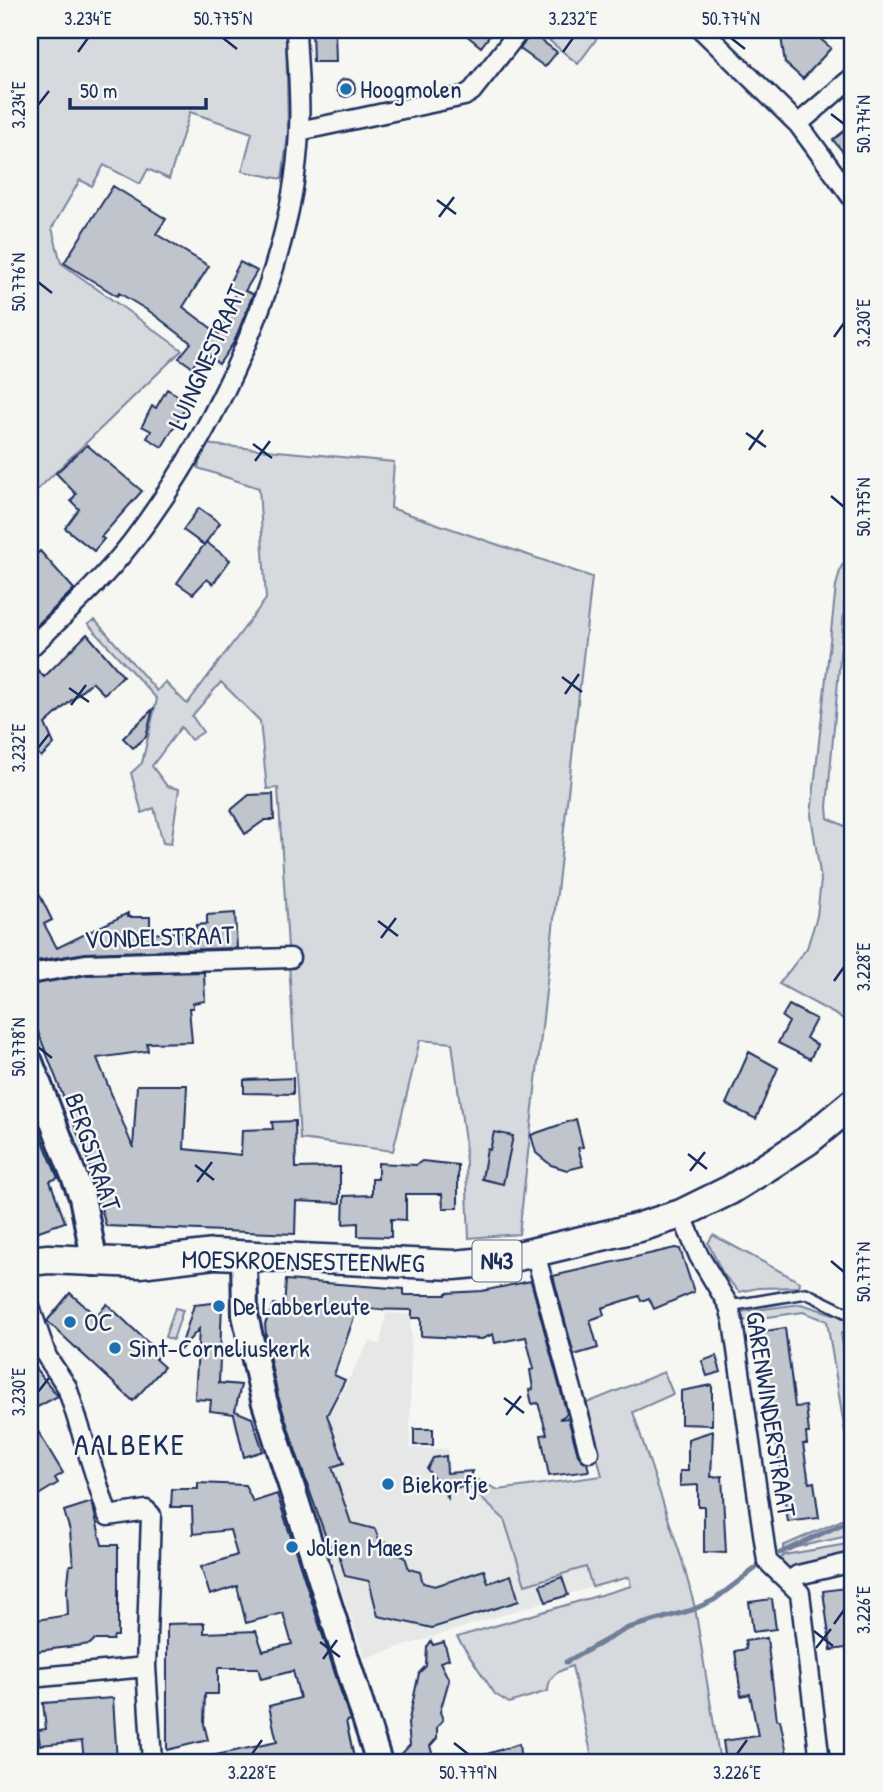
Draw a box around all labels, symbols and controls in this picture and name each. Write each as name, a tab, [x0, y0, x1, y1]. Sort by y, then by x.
text: 3.234°E	[64, 6, 112, 31]
text: 50.775°N	[194, 6, 252, 31]
text: 3.232°E	[549, 6, 598, 31]
text: 50.774°N	[702, 6, 760, 31]
scale bar	[70, 66, 206, 110]
place label: Hoogmolen	[360, 71, 462, 106]
text: 50 m	[80, 76, 117, 105]
text: 3.234°E	[6, 81, 31, 129]
marker: Hoogmolen	[338, 81, 354, 97]
text: 50.774°N	[851, 95, 876, 153]
text: 50.776°N	[6, 253, 31, 311]
street label: LUINGNESTRAAT	[159, 278, 254, 435]
text: 3.230°E	[851, 299, 876, 347]
text: 50.775°N	[851, 478, 876, 536]
text: 3.232°E	[6, 723, 31, 772]
street label: VONDELSTRAAT	[83, 916, 235, 957]
text: 3.228°E	[851, 943, 876, 991]
text: 50.778°N	[6, 1018, 31, 1076]
street label: BERGSTRAAT	[57, 1088, 130, 1216]
road number: N43	[472, 1240, 522, 1282]
street label: MOESKROENSESTEENWEG	[181, 1241, 425, 1280]
text: 50.777°N	[851, 1242, 876, 1302]
place label: De Labberleute	[233, 1288, 370, 1323]
marker: De Labberleute	[211, 1298, 227, 1314]
place label: OC	[84, 1304, 113, 1339]
street label: GARENWINDERSTRAAT	[738, 1309, 805, 1520]
marker: OC	[62, 1314, 78, 1330]
place label: Sint-Corneliuskerk	[129, 1330, 310, 1365]
marker: Sint-Corneliuskerk	[107, 1340, 123, 1356]
text: 3.230°E	[6, 1368, 31, 1416]
district label: AALBEKE	[74, 1424, 186, 1464]
place label: Biekorfje	[402, 1466, 488, 1501]
marker: Biekorfje	[380, 1476, 396, 1492]
place label: Jolien Maes	[306, 1529, 413, 1564]
marker: Jolien Maes	[284, 1539, 300, 1555]
text: 3.226°E	[851, 1586, 876, 1634]
text: 3.228°E	[228, 1760, 276, 1785]
text: 50.779°N	[439, 1760, 497, 1785]
text: 3.226°E	[713, 1760, 761, 1785]

